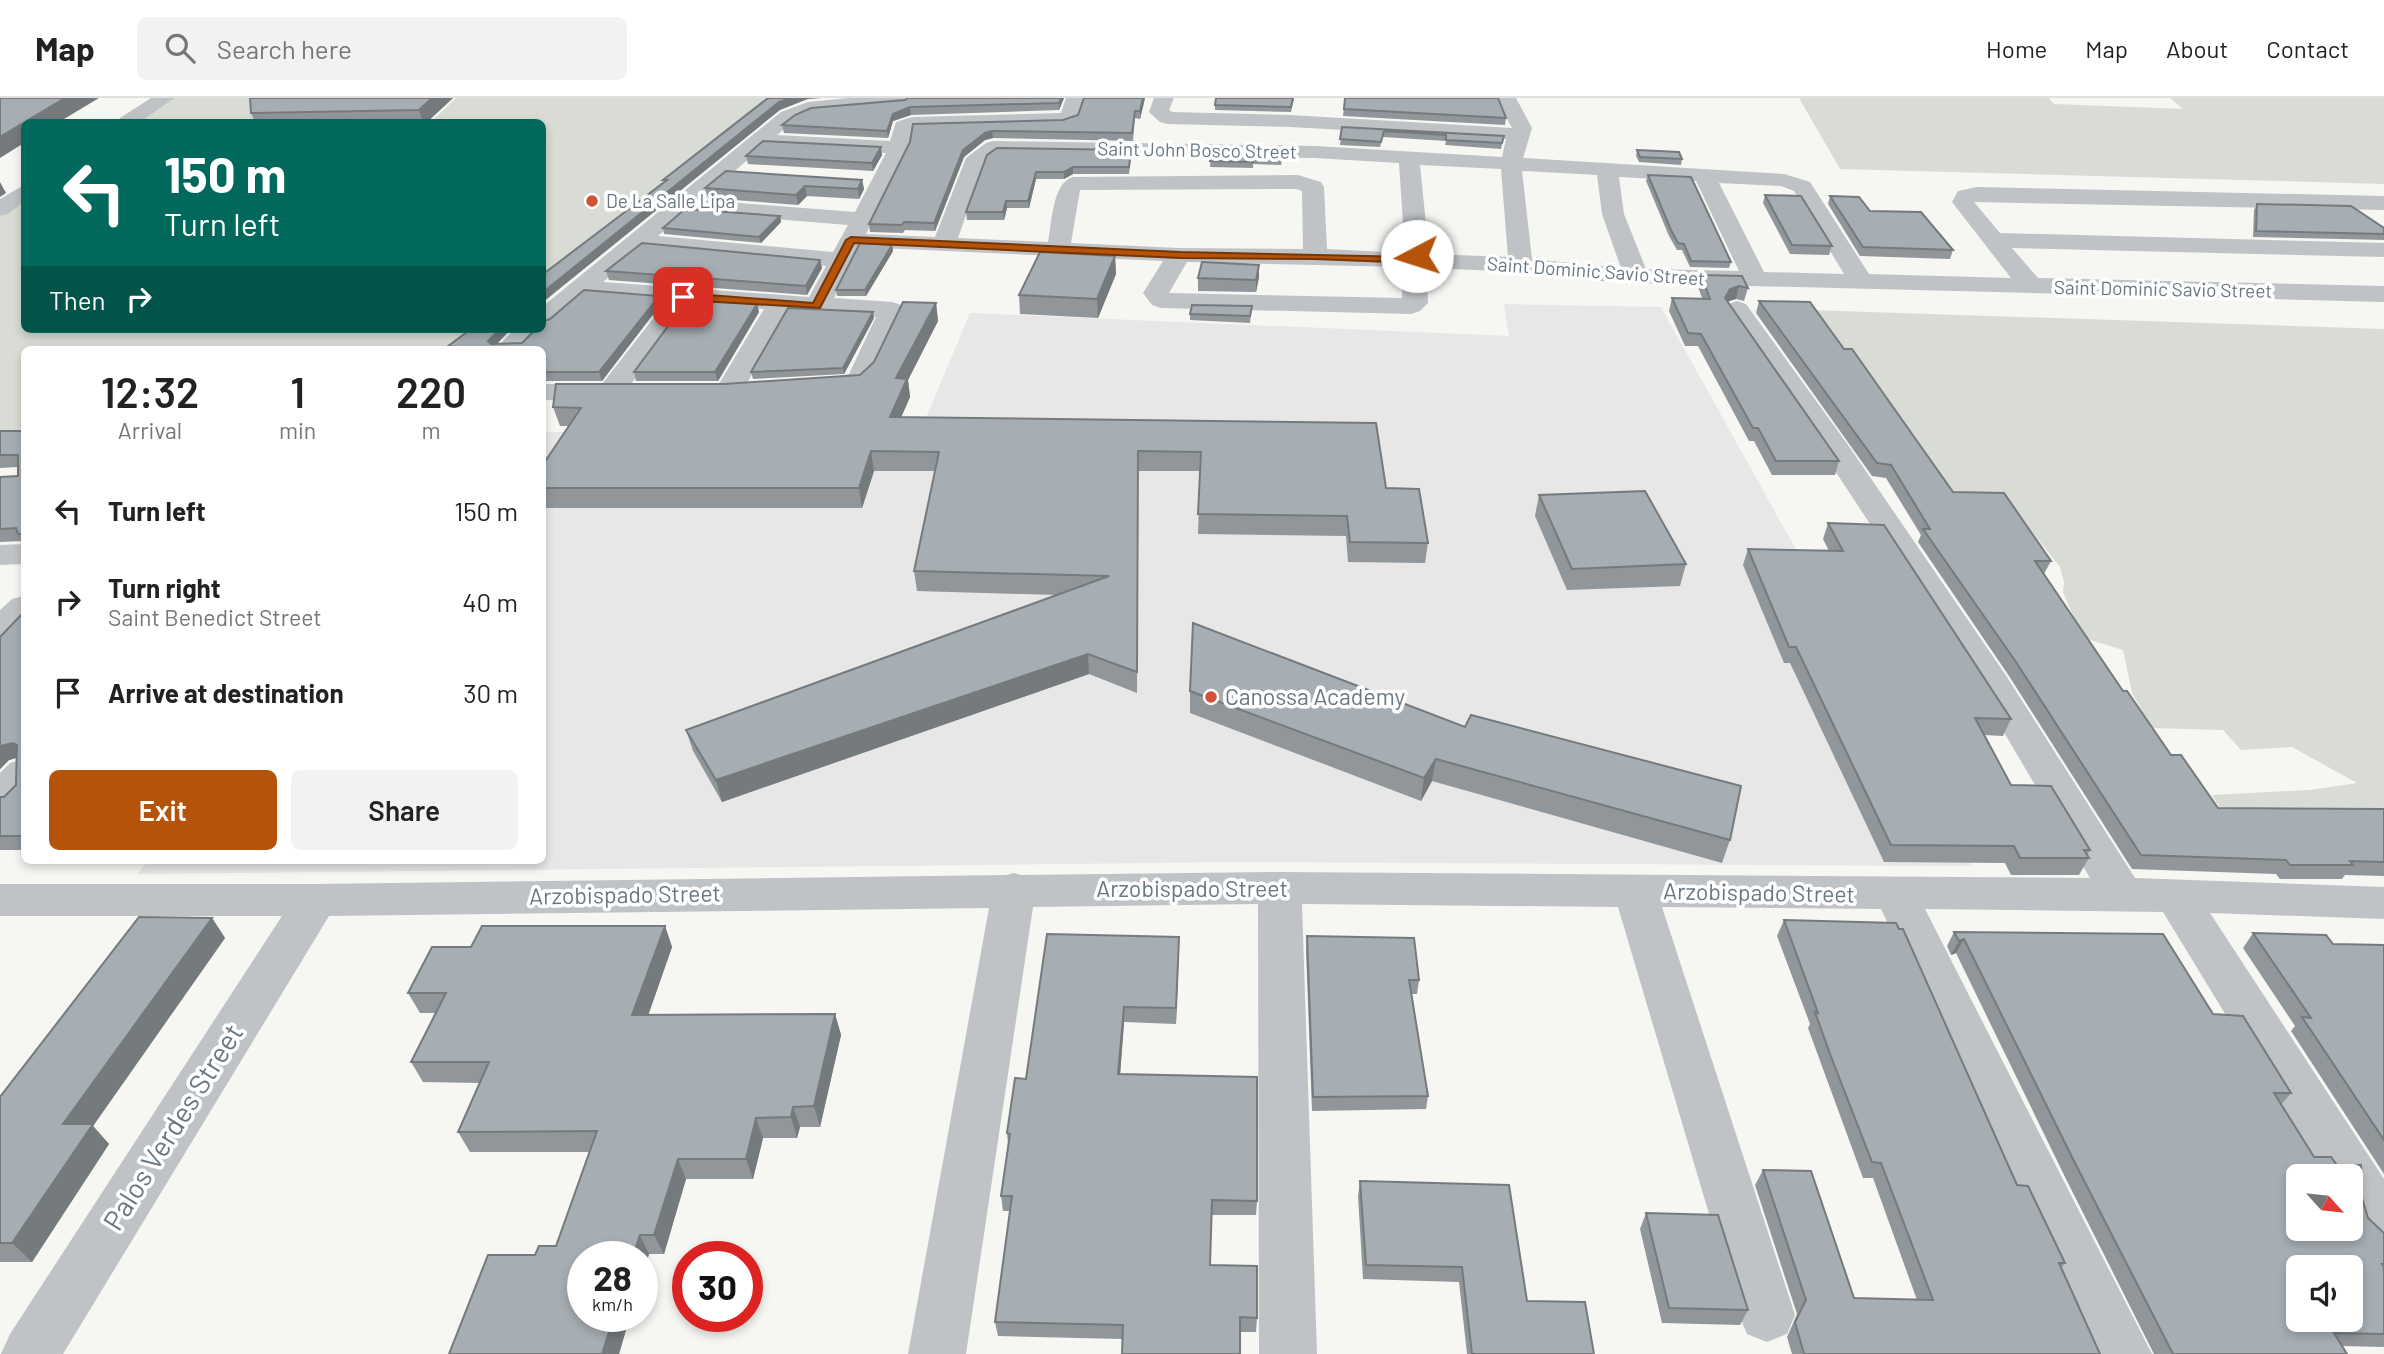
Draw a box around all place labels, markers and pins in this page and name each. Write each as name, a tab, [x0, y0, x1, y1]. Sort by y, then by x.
place label: De La Salle Lipa	[606, 189, 735, 212]
marker: De La Salle Lipa	[584, 193, 600, 209]
pin	[653, 267, 713, 327]
place label: Canossa Academy	[1225, 682, 1405, 710]
marker: Canossa Academy	[1203, 689, 1219, 705]

